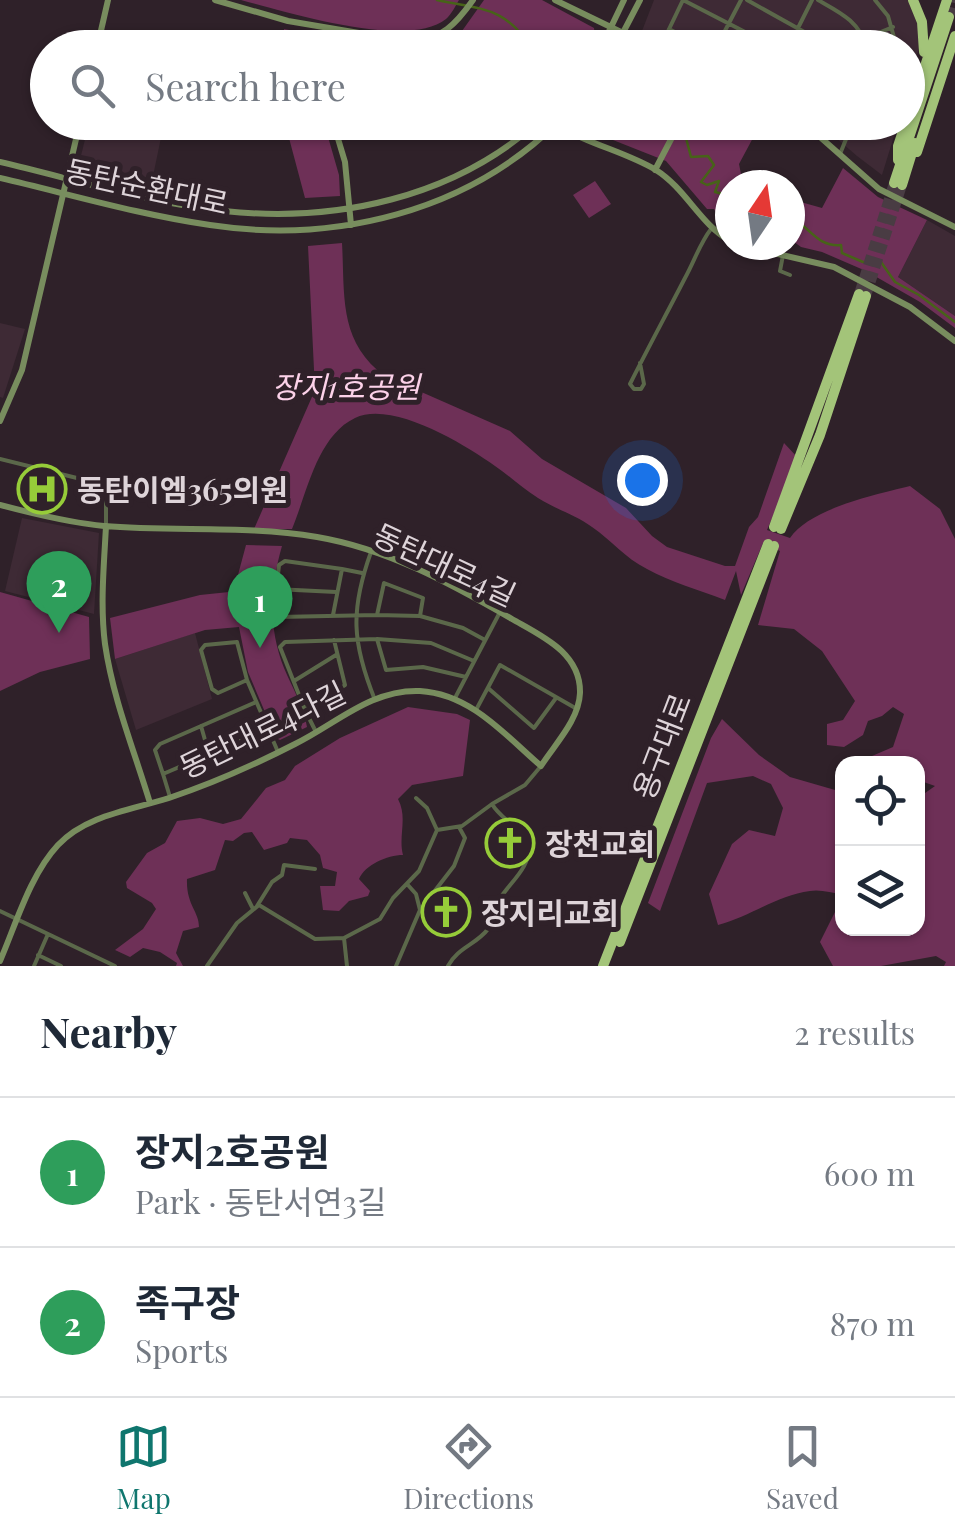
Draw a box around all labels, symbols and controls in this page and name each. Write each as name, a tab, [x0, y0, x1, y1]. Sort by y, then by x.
search box	[30, 30, 925, 140]
icon: search	[65, 58, 120, 113]
text: Search here	[145, 60, 346, 111]
street label: 동탄순환대로	[62, 149, 232, 223]
north arrow	[715, 170, 805, 260]
park label: 장지1호공원	[272, 366, 423, 406]
your location	[617, 455, 668, 506]
hospital icon: 동탄이엠365의원	[16, 463, 68, 515]
place label: 동탄이엠365의원	[77, 469, 288, 509]
street label: 동탄대로4길	[367, 514, 523, 614]
pin: 2	[27, 550, 92, 633]
pin: 1	[228, 566, 292, 648]
street label: 동탄대로4다길	[172, 671, 352, 787]
street label: 용구대로	[623, 687, 699, 805]
map controls	[835, 756, 925, 936]
button: locate	[835, 756, 925, 846]
church icon: 장천교회	[484, 817, 536, 869]
place label: 장천교회	[545, 823, 655, 863]
button: layers	[835, 846, 925, 936]
church icon: 장지리교회	[420, 886, 472, 938]
place label: 장지리교회	[481, 892, 619, 932]
text: Nearby	[40, 1003, 177, 1059]
text: 2 results	[794, 1010, 915, 1053]
text: 장지2호공원	[135, 1125, 330, 1176]
text: 1	[66, 1151, 79, 1194]
text: 600 m	[824, 1151, 915, 1194]
text: Park · 동탄서연3길	[135, 1179, 386, 1222]
text: 족구장	[135, 1276, 240, 1327]
text: 2	[64, 1301, 81, 1344]
text: 870 m	[830, 1301, 915, 1344]
text: Sports	[135, 1328, 228, 1371]
tab: Map	[116, 1419, 171, 1516]
tab: Directions	[403, 1419, 534, 1516]
tab: Saved	[766, 1419, 839, 1516]

